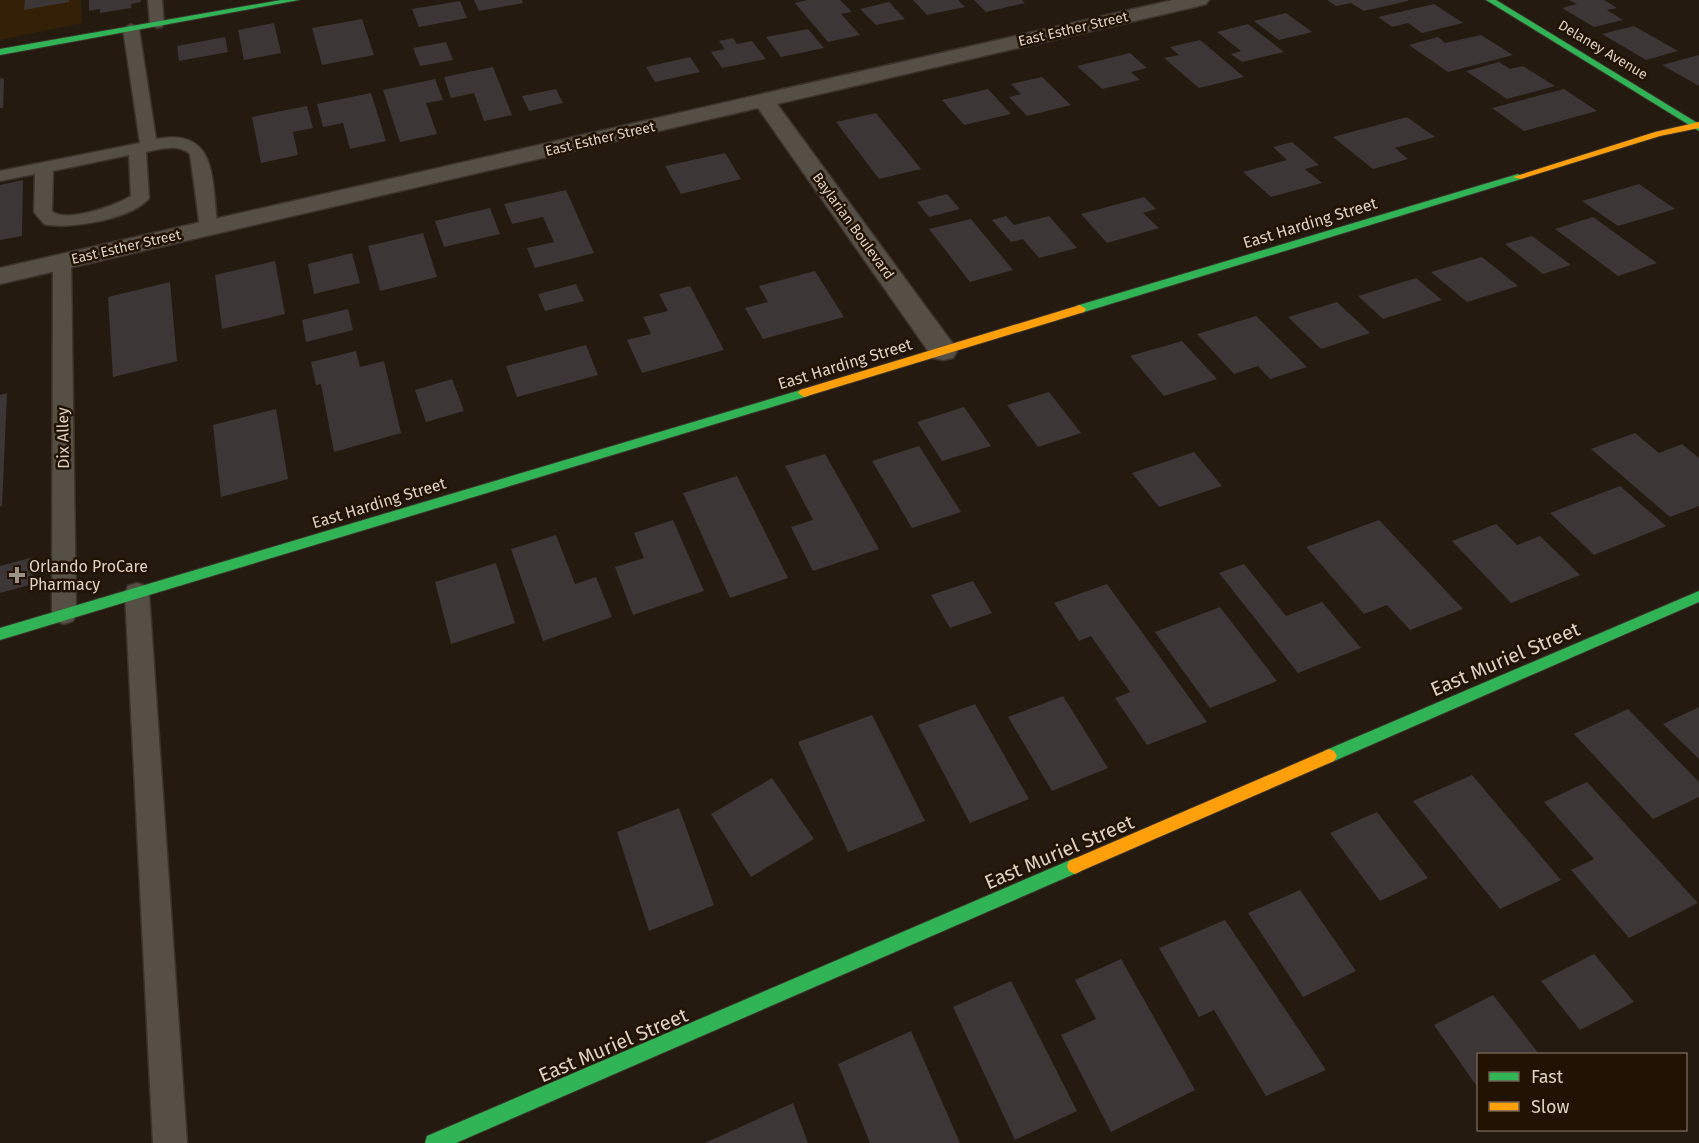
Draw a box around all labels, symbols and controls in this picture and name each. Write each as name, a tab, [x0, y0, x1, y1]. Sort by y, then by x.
street label: East Esther Street	[1017, 8, 1130, 50]
street label: Delaney Avenue	[1555, 17, 1651, 83]
street label: East Esther Street	[544, 118, 657, 160]
street label: Baylarian Boulevard	[809, 169, 897, 283]
street label: East Harding Street	[1241, 194, 1380, 252]
street label: East Esther Street	[70, 226, 183, 268]
street label: East Harding Street	[776, 335, 915, 393]
street label: Dix Alley	[53, 407, 73, 469]
street label: East Harding Street	[310, 474, 449, 532]
place label: Orlando ProCare Pharmacy	[29, 557, 148, 594]
marker: Orlando ProCare Pharmacy	[10, 568, 24, 582]
street label: East Muriel Street	[1427, 616, 1584, 701]
street label: East Muriel Street	[981, 809, 1138, 894]
street label: East Muriel Street	[535, 1002, 692, 1087]
legend	[1477, 1053, 1687, 1131]
text: Fast	[1531, 1066, 1564, 1088]
text: Slow	[1531, 1096, 1570, 1118]

